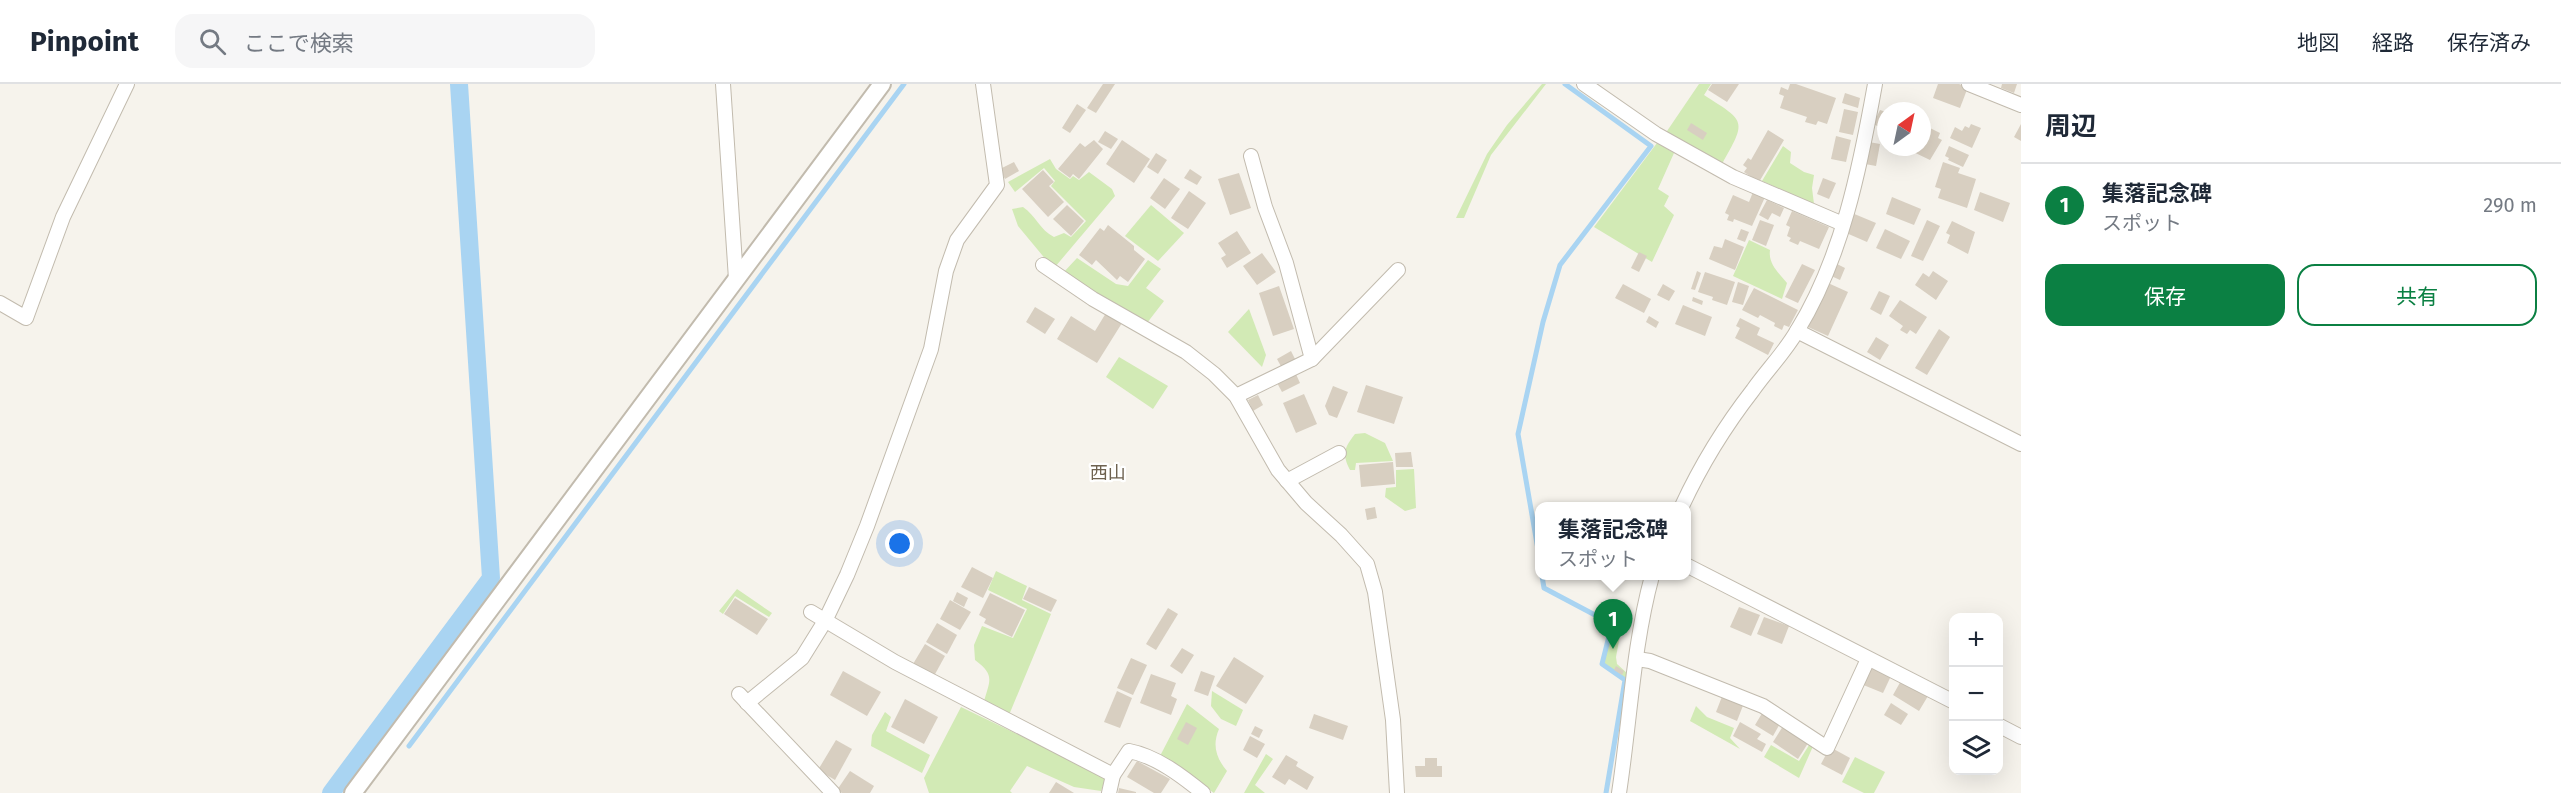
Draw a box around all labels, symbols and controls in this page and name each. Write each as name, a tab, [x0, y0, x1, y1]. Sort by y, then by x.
search box	[175, 14, 595, 68]
text: Pinpoint	[30, 25, 139, 58]
icon: search	[196, 25, 229, 58]
text: ここで検索	[244, 30, 354, 57]
text: 地図	[2297, 30, 2339, 56]
text: 経路	[2372, 30, 2414, 56]
text: 保存済み	[2447, 30, 2531, 56]
north arrow	[1877, 102, 1931, 156]
text: 周辺	[2045, 111, 2097, 142]
text: 集落記念碑	[2102, 180, 2212, 207]
text: 1	[2060, 193, 2069, 217]
text: 290 m	[2483, 193, 2537, 217]
text: スポット	[2102, 211, 2182, 235]
button: 保存	[2045, 264, 2285, 326]
button: 共有	[2297, 264, 2537, 326]
district label: 西山	[1090, 462, 1126, 484]
popup	[1535, 502, 1691, 580]
text: 集落記念碑	[1558, 516, 1668, 543]
your location	[885, 529, 914, 558]
text: スポット	[1558, 547, 1638, 571]
pin: 1	[1594, 600, 1632, 649]
map controls	[1949, 613, 2003, 775]
button: +	[1949, 613, 2003, 667]
button: −	[1949, 667, 2003, 721]
button: layers	[1949, 721, 2003, 775]

